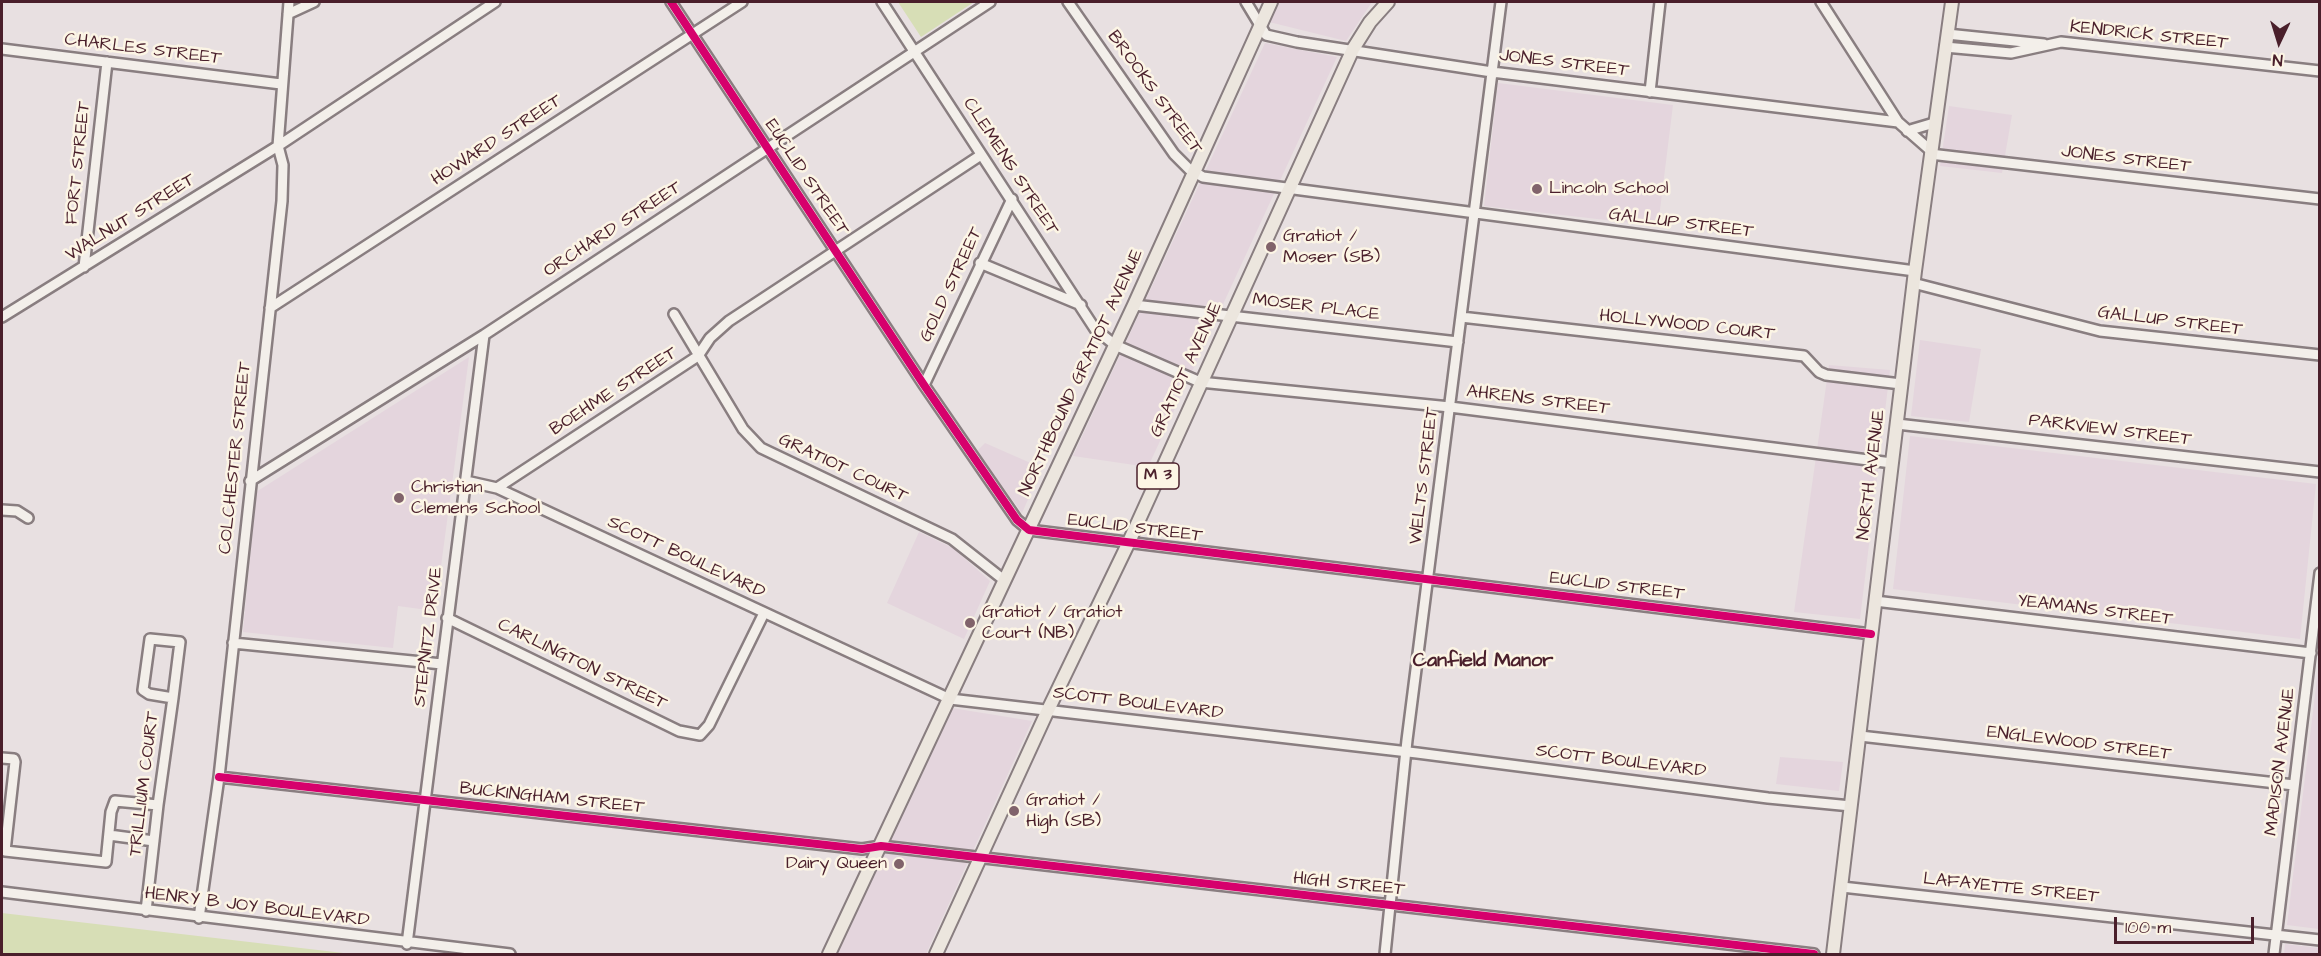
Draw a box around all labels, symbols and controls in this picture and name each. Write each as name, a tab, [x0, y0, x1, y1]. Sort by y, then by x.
north arrow	[2249, 12, 2309, 72]
street label: KENDRICK STREET	[2069, 17, 2229, 55]
street label: BROOKS STREET	[1102, 27, 1206, 159]
street label: CHARLES STREET	[63, 30, 223, 70]
street label: JONES STREET	[1498, 45, 1630, 83]
text: N	[2272, 49, 2284, 71]
street label: HOWARD STREET	[428, 91, 566, 191]
street label: CLEMENS STREET	[957, 94, 1063, 240]
street label: FORT STREET	[62, 100, 96, 226]
street label: EUCLID STREET	[759, 116, 853, 240]
street label: JONES STREET	[2060, 141, 2192, 179]
street label: WALNUT STREET	[62, 169, 200, 267]
street label: ORCHARD STREET	[540, 177, 686, 283]
place label: Lincoln School	[1549, 178, 1669, 200]
marker: Lincoln School	[1530, 182, 1544, 196]
street label: GALLUP STREET	[1607, 204, 1755, 244]
street label: GOLD STREET	[916, 224, 988, 346]
place label: Gratiot / Moser (SB)	[1283, 226, 1380, 268]
marker: Gratiot / Moser (SB)	[1264, 240, 1278, 254]
street label: NORTHBOUND GRATIOT AVENUE	[1015, 246, 1149, 500]
street label: MOSER PLACE	[1251, 289, 1381, 327]
street label: GRATIOT AVENUE	[1146, 299, 1228, 441]
street label: GALLUP STREET	[2096, 302, 2244, 342]
street label: HOLLYWOOD COURT	[1598, 306, 1776, 346]
street label: BOEHME STREET	[546, 343, 682, 441]
street label: COLCHESTER STREET	[215, 361, 257, 555]
street label: AHRENS STREET	[1465, 381, 1611, 421]
street label: WELTS STREET	[1406, 406, 1444, 546]
street label: NORTH AVENUE	[1853, 409, 1891, 541]
street label: PARKVIEW STREET	[2027, 410, 2193, 452]
street label: GRATIOT COURT	[775, 430, 911, 508]
road number: M 3	[1137, 463, 1179, 489]
place label: Christian Clemens School	[411, 477, 540, 520]
marker: Christian Clemens School	[392, 491, 406, 505]
street label: EUCLID STREET	[1066, 510, 1204, 548]
street label: SCOTT BOULEVARD	[604, 512, 768, 604]
street label: STEPNITZ DRIVE	[410, 566, 448, 708]
street label: EUCLID STREET	[1548, 568, 1686, 606]
street label: YEAMANS STREET	[2016, 591, 2174, 631]
place label: Gratiot / Gratiot Court (NB)	[982, 602, 1123, 644]
street label: CARLINGTON STREET	[494, 615, 670, 715]
marker: Gratiot / Gratiot Court (NB)	[963, 616, 977, 630]
district label: Canfield Manor	[1413, 650, 1553, 674]
street label: SCOTT BOULEVARD	[1052, 683, 1224, 725]
street label: MADISON AVENUE	[2261, 687, 2301, 837]
street label: TRILLIUM COURT	[125, 710, 165, 858]
street label: ENGLEWOOD STREET	[1986, 722, 2172, 766]
street label: SCOTT BOULEVARD	[1535, 741, 1707, 783]
street label: BUCKINGHAM STREET	[459, 779, 645, 819]
place label: Gratiot / High (SB)	[1026, 790, 1101, 832]
marker: Gratiot / High (SB)	[1007, 804, 1021, 818]
place label: Dairy Queen	[786, 853, 887, 875]
marker: Dairy Queen	[892, 857, 906, 871]
street label: HIGH STREET	[1292, 868, 1406, 902]
street label: LAFAYETTE STREET	[1922, 869, 2100, 909]
street label: HENRY B JOY BOULEVARD	[143, 883, 371, 933]
scale bar	[2117, 905, 2256, 943]
text: 100 m	[2125, 915, 2171, 940]

